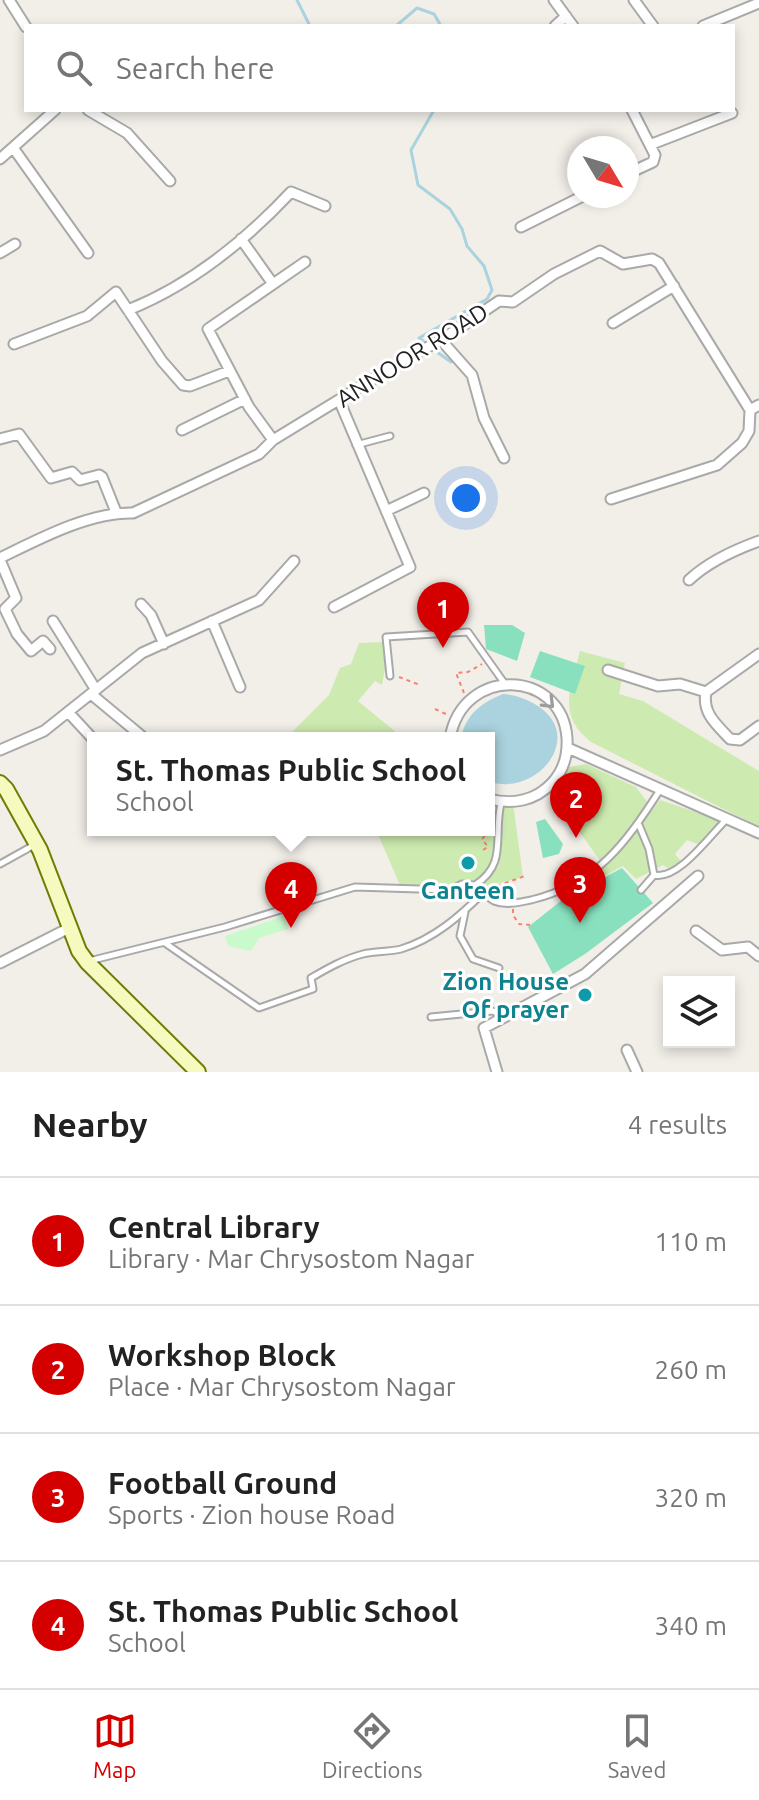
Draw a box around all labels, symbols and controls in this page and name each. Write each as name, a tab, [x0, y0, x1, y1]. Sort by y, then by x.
search box	[24, 24, 735, 112]
icon: search	[52, 46, 96, 90]
text: Search here	[116, 51, 275, 85]
north arrow	[567, 136, 639, 208]
street label: ANNOOR ROAD	[331, 298, 493, 412]
your location	[446, 478, 486, 518]
pin: 1	[417, 582, 469, 648]
one-way arrow	[540, 693, 554, 708]
popup	[87, 732, 495, 836]
text: St. Thomas Public School	[116, 753, 466, 787]
pin: 2	[550, 772, 602, 838]
text: School	[116, 787, 194, 816]
marker: Canteen	[459, 854, 477, 872]
pin: 3	[554, 857, 606, 923]
pin: 4	[265, 862, 317, 928]
place label: Canteen	[421, 877, 515, 904]
place label: Zion House Of prayer	[442, 968, 569, 1023]
map controls	[663, 976, 735, 1048]
button: layers	[663, 976, 735, 1048]
marker: Zion House Of prayer	[576, 986, 594, 1004]
text: Nearby	[32, 1105, 147, 1143]
text: 4 results	[628, 1110, 727, 1139]
text: Central Library	[108, 1210, 320, 1244]
text: 1	[51, 1227, 65, 1256]
text: 110 m	[655, 1227, 727, 1256]
text: Library · Mar Chrysostom Nagar	[108, 1244, 474, 1273]
text: Workshop Block	[108, 1338, 336, 1372]
text: 2	[51, 1355, 65, 1384]
text: 260 m	[655, 1355, 727, 1384]
text: Place · Mar Chrysostom Nagar	[108, 1372, 456, 1401]
text: Football Ground	[108, 1466, 337, 1500]
text: 3	[51, 1483, 65, 1512]
text: 320 m	[655, 1483, 727, 1512]
text: Sports · Zion house Road	[108, 1500, 395, 1529]
text: St. Thomas Public School	[108, 1594, 458, 1628]
text: 4	[51, 1611, 65, 1640]
text: 340 m	[655, 1611, 727, 1640]
text: School	[108, 1628, 186, 1657]
tab: Map	[93, 1709, 137, 1782]
tab: Directions	[322, 1709, 422, 1782]
tab: Saved	[608, 1709, 666, 1782]

